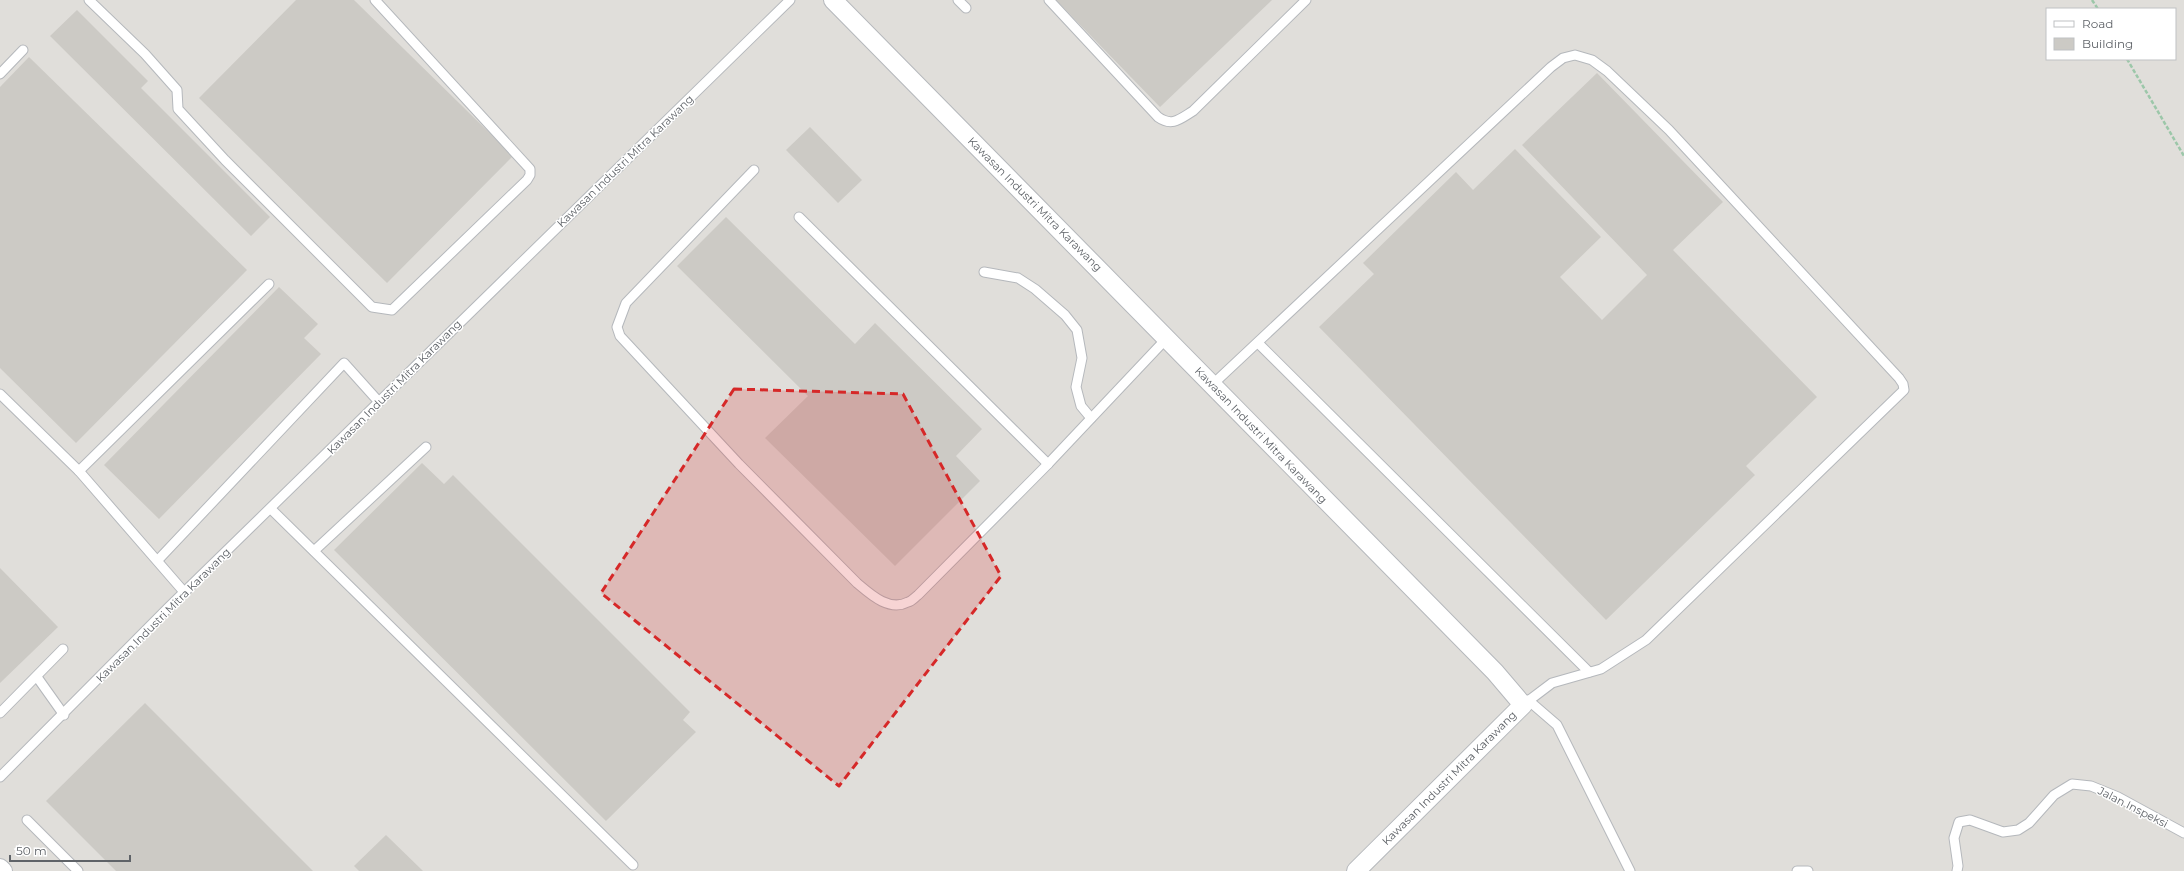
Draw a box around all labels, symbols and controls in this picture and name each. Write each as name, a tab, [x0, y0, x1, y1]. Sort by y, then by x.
legend	[2046, 8, 2176, 60]
text: Road	[2082, 16, 2113, 31]
text: Building	[2082, 36, 2133, 51]
street label: Kawasan Industri Mitra Karawang	[554, 92, 696, 230]
street label: Kawasan Industri Mitra Karawang	[965, 134, 1105, 274]
street label: Kawasan Industri Mitra Karawang	[324, 317, 464, 457]
street label: Kawasan Industri Mitra Karawang	[1192, 364, 1330, 506]
street label: Kawasan Industri Mitra Karawang	[93, 545, 233, 685]
street label: Kawasan Industri Mitra Karawang	[1379, 708, 1519, 848]
street label: Jalan Inspeksi	[2095, 783, 2170, 831]
scale bar	[10, 837, 130, 863]
text: 50 m	[16, 843, 47, 858]

